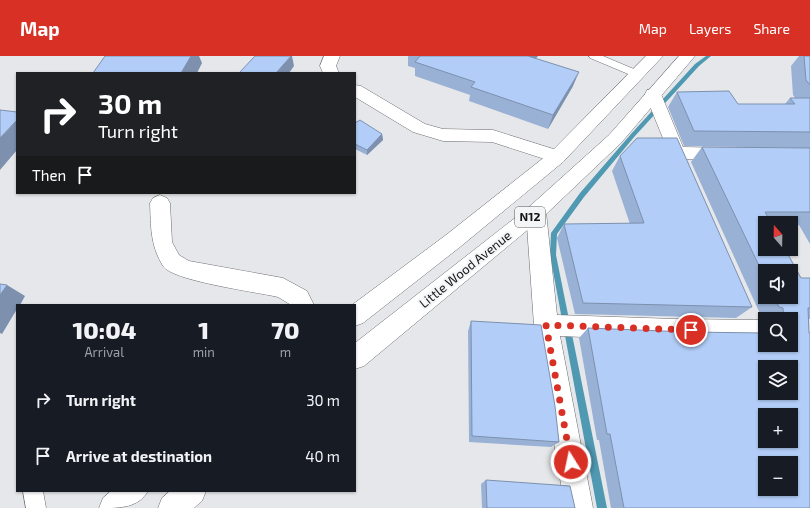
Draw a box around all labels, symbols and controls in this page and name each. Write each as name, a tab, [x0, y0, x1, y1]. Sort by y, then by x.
text: Map	[20, 17, 60, 40]
text: Map	[639, 20, 667, 37]
text: Layers	[689, 20, 731, 37]
text: Share	[753, 20, 790, 37]
text: 30 m	[98, 86, 162, 120]
icon: right	[32, 88, 84, 140]
text: Turn right	[98, 120, 178, 142]
icon: arrive	[74, 164, 96, 186]
text: Then	[32, 166, 66, 184]
road number: N12	[515, 207, 545, 227]
north arrow	[758, 216, 798, 256]
map controls	[758, 216, 798, 496]
street label: Little Wood Avenue	[416, 227, 514, 311]
button: sound	[758, 264, 798, 304]
button: search	[758, 312, 798, 352]
pin	[674, 313, 708, 347]
text: 10:04	[72, 315, 136, 344]
text: 1	[198, 315, 209, 344]
text: 70	[271, 315, 300, 344]
icon: arrive	[680, 319, 702, 341]
text: Arrival	[85, 344, 124, 360]
text: min	[193, 344, 215, 360]
text: m	[280, 344, 291, 360]
button: layers	[758, 360, 798, 400]
icon: right	[32, 389, 54, 411]
text: Turn right	[66, 391, 136, 409]
text: 30 m	[306, 391, 340, 409]
button: +	[758, 408, 798, 448]
position arrow	[550, 441, 592, 483]
icon: arrive	[32, 445, 54, 467]
text: Arrive at destination	[66, 447, 212, 465]
text: 40 m	[305, 447, 340, 465]
button: −	[758, 456, 798, 496]

